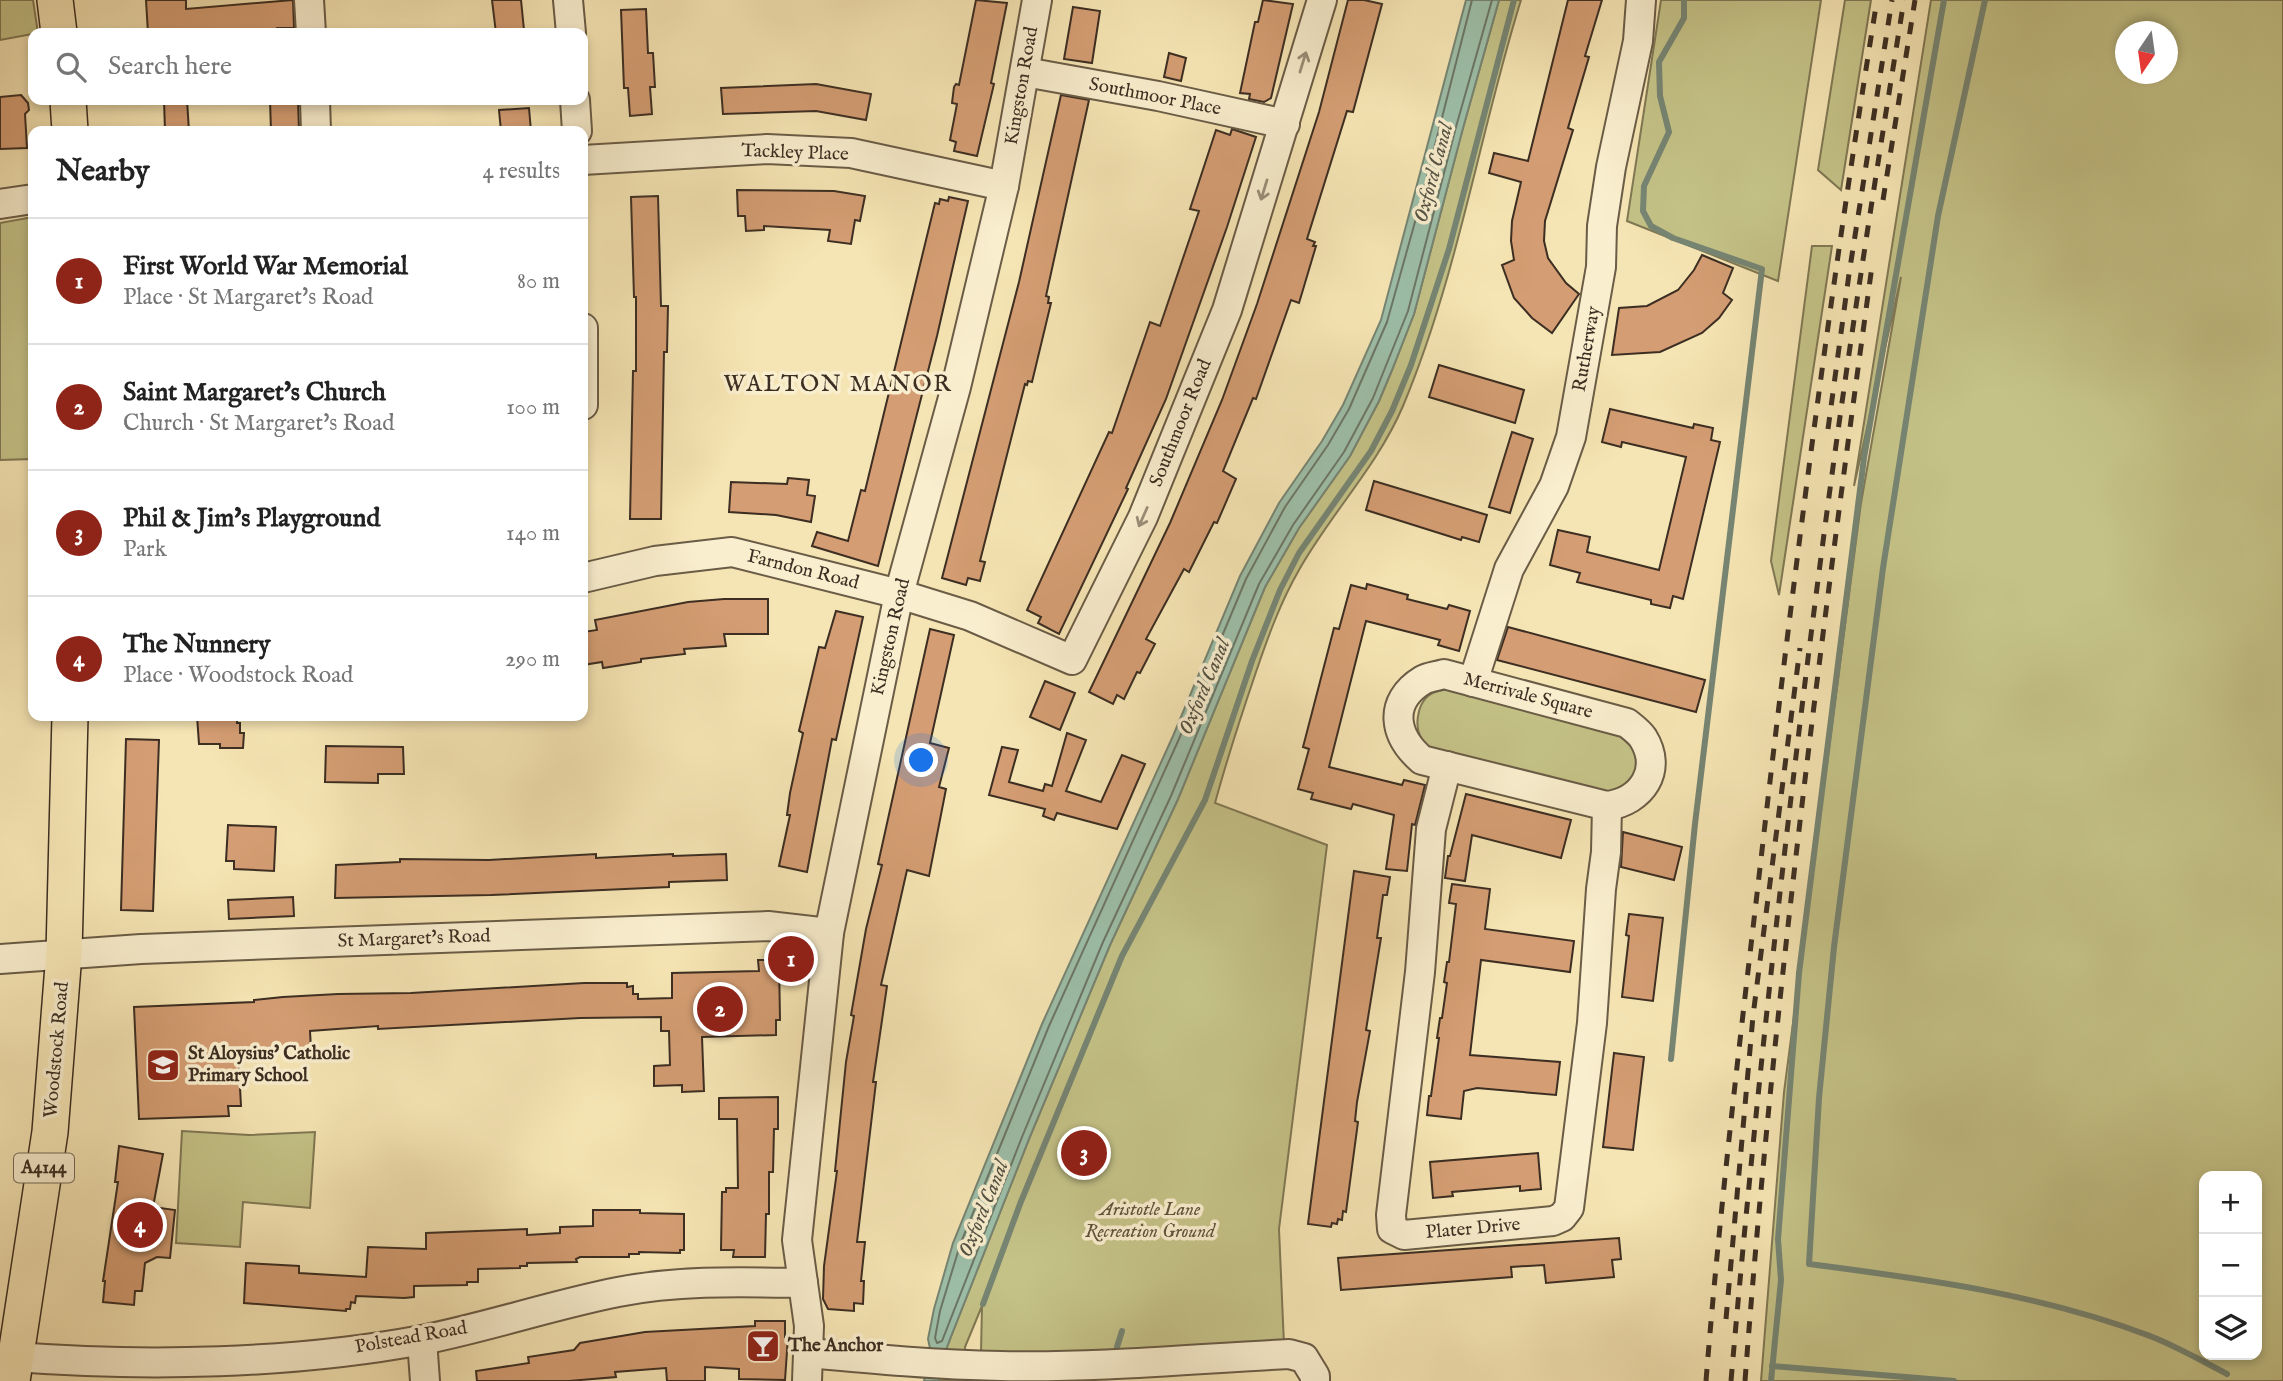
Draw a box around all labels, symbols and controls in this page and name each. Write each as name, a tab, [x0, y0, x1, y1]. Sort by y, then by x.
north arrow	[2115, 21, 2178, 84]
street label: Kingston Road	[1000, 24, 1044, 147]
search box	[28, 28, 588, 105]
icon: search	[52, 48, 90, 86]
text: Search here	[108, 50, 232, 83]
one-way arrow	[1298, 51, 1311, 73]
street label: Southmoor Place	[1087, 72, 1223, 122]
water label: Oxford Canal	[1408, 118, 1461, 226]
street label: Tackley Place	[741, 139, 849, 167]
text: Nearby	[56, 153, 149, 191]
text: 4 results	[482, 157, 560, 186]
one-way arrow	[1257, 178, 1270, 200]
text: First World War Memorial	[123, 250, 408, 283]
text: 1	[75, 267, 83, 296]
text: 80 m	[517, 267, 560, 296]
text: Place · St Margaret's Road	[123, 283, 373, 312]
street label: Rutherway	[1568, 304, 1606, 394]
street label: Southmoor Road	[1144, 355, 1218, 490]
district label: WALTON MANOR	[723, 370, 953, 399]
text: Saint Margaret's Church	[123, 376, 386, 409]
text: 2	[74, 393, 84, 422]
text: 100 m	[506, 393, 560, 422]
text: Church · St Margaret's Road	[123, 409, 394, 438]
text: Phil & Jim's Playground	[123, 502, 380, 535]
one-way arrow	[1135, 506, 1149, 527]
text: 3	[75, 519, 83, 548]
text: 140 m	[506, 519, 560, 548]
text: Park	[123, 535, 167, 564]
street label: Farndon Road	[744, 544, 862, 596]
street label: Kingston Road	[866, 575, 916, 698]
text: The Nunnery	[123, 628, 271, 661]
water label: Oxford Canal	[1173, 633, 1238, 739]
text: 4	[73, 645, 85, 674]
text: 290 m	[505, 645, 560, 674]
text: Place · Woodstock Road	[123, 661, 353, 690]
street label: Merrivale Square	[1461, 667, 1596, 725]
your location	[904, 743, 938, 777]
street label: St Margaret's Road	[337, 924, 492, 954]
pin: 1	[768, 933, 814, 985]
street label: Woodstock Road	[39, 980, 75, 1119]
pin: 2	[697, 983, 743, 1035]
place label: St Aloysius' Catholic Primary School	[188, 1042, 350, 1088]
school or university icon: St Aloysius' Catholic Primary School	[144, 1046, 182, 1084]
pin: 3	[1061, 1127, 1107, 1179]
road number: A4144	[14, 1154, 74, 1182]
water label: Oxford Canal	[952, 1155, 1016, 1261]
map controls	[2199, 1171, 2262, 1360]
button: +	[2199, 1171, 2262, 1234]
park label: Aristotle Lane Recreation Ground	[1085, 1198, 1216, 1244]
pin: 4	[117, 1199, 163, 1251]
street label: Plater Drive	[1425, 1213, 1522, 1245]
button: −	[2199, 1234, 2262, 1297]
button: layers	[2199, 1297, 2262, 1360]
street label: Polstead Road	[353, 1316, 470, 1360]
bar icon: The Anchor	[744, 1327, 782, 1365]
place label: The Anchor	[787, 1334, 884, 1358]

